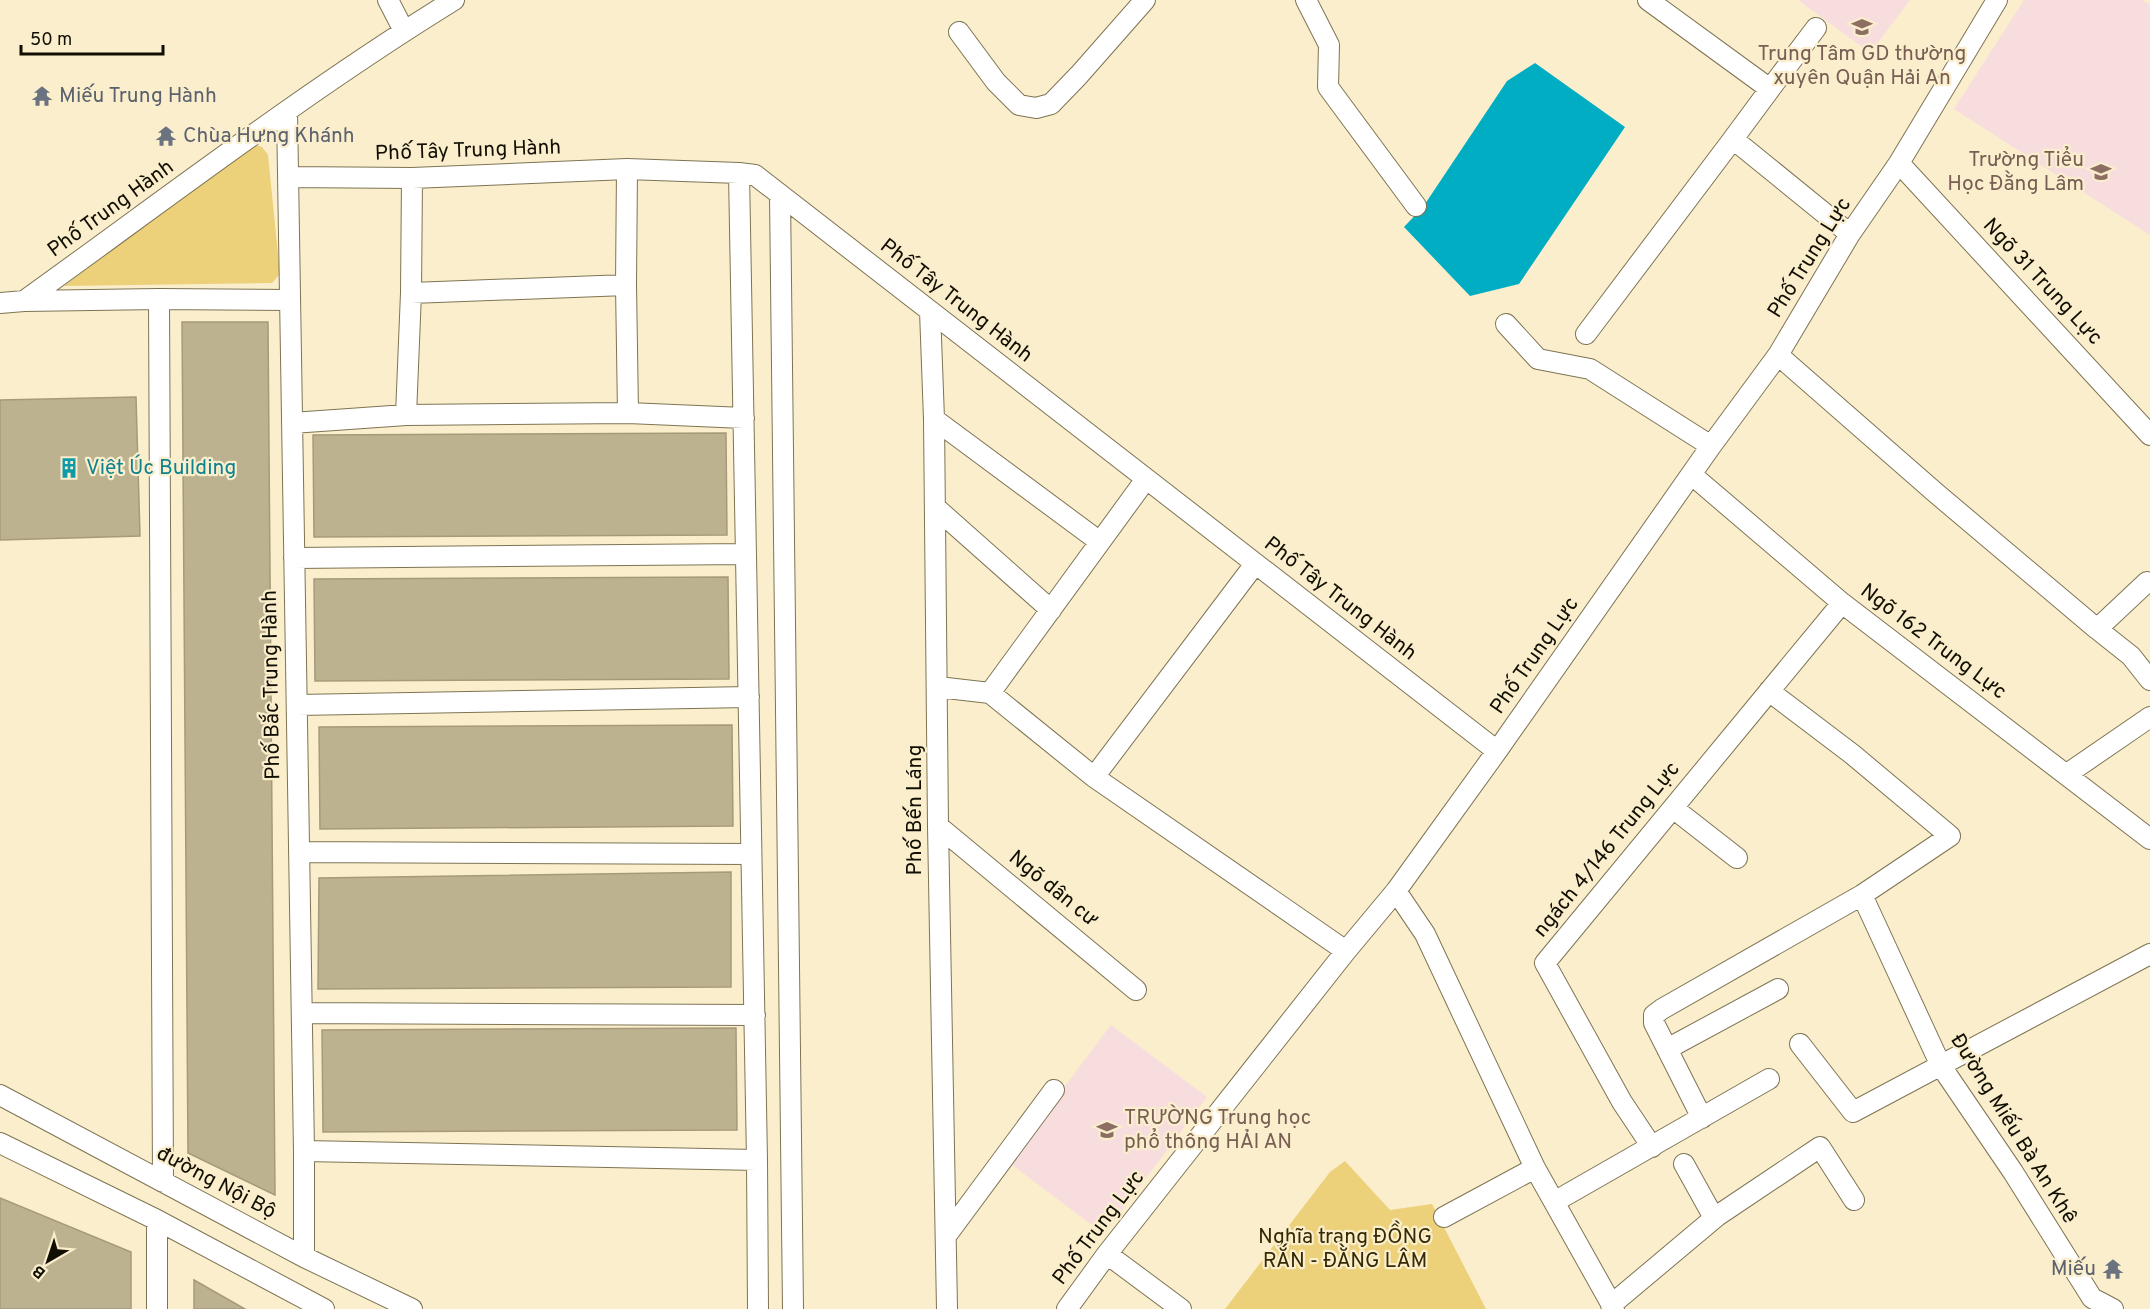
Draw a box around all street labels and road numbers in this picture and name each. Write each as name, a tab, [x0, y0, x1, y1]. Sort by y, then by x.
street label: Phố Tây Trung Hành	[374, 134, 562, 168]
street label: Phố Trung Hành	[43, 154, 179, 264]
street label: Phố Trung Lực	[1762, 193, 1858, 323]
street label: Ngõ 31 Trung Lực	[1976, 213, 2108, 351]
street label: Phố Tây Trung Hành	[874, 233, 1038, 369]
street label: Phố Tây Trung Hành	[1258, 531, 1422, 667]
street label: Ngõ 162 Trung Lực	[1854, 578, 2012, 706]
street label: Phố Bắc Trung Hành	[256, 590, 287, 780]
street label: Phố Trung Lực	[1485, 592, 1585, 720]
street label: Phố Bến Láng	[902, 745, 929, 875]
street label: ngách 4/146 Trung Lực	[1528, 757, 1686, 943]
street label: Ngõ dân cư	[1003, 845, 1104, 934]
street label: Đường Miếu Bà An Khê	[1943, 1029, 2083, 1229]
street label: đường Nội Bộ	[152, 1140, 280, 1226]
street label: Phố Trung Lực	[1047, 1165, 1151, 1291]

